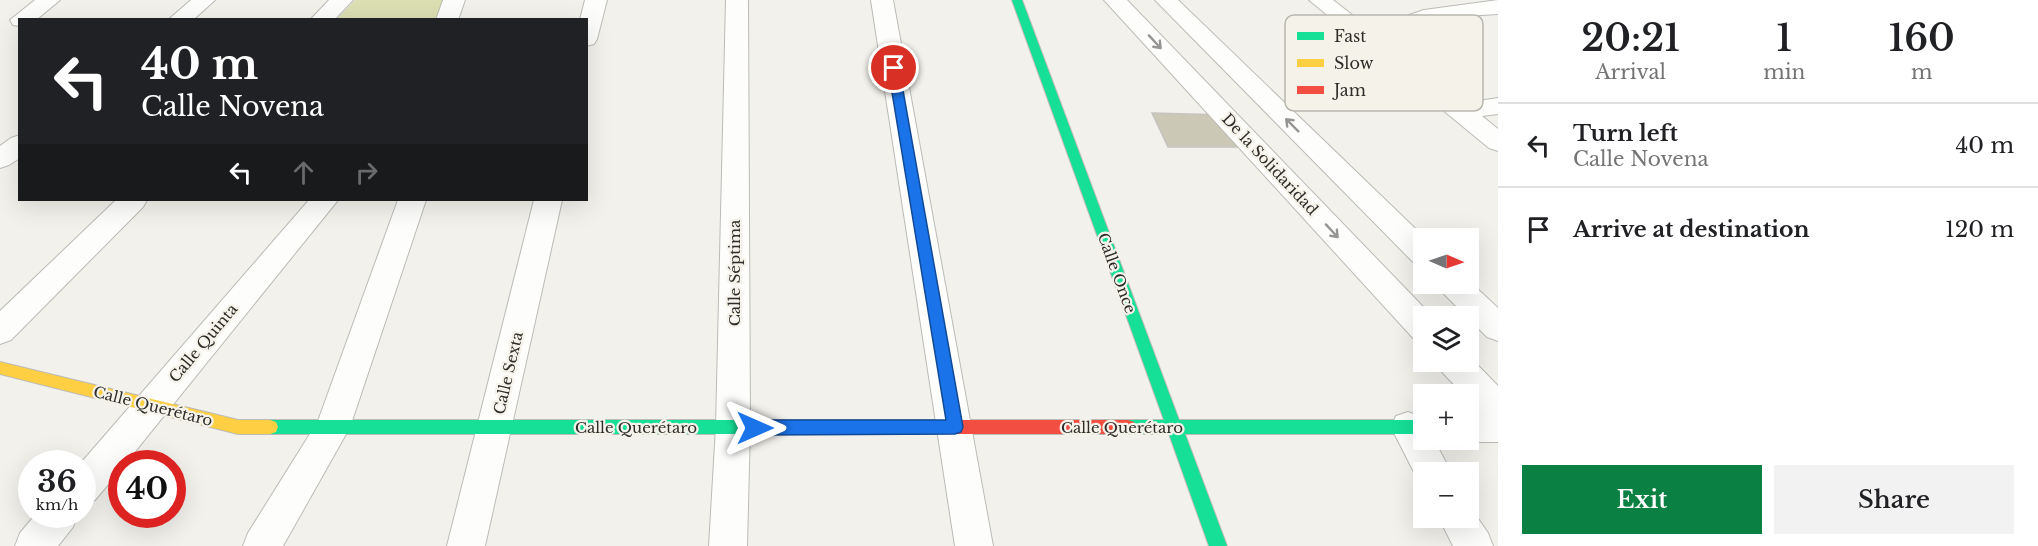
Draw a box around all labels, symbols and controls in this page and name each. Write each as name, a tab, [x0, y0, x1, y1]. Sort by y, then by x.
legend	[1285, 15, 1483, 111]
text: 20:21	[1581, 16, 1680, 61]
text: 1	[1776, 16, 1792, 61]
text: 160	[1888, 16, 1955, 61]
text: Fast	[1334, 26, 1366, 46]
one-way arrow	[1148, 35, 1163, 50]
text: 40 m	[141, 38, 258, 90]
icon: left	[42, 42, 120, 120]
pin	[868, 42, 919, 93]
icon: arrive	[877, 51, 910, 84]
text: Slow	[1334, 53, 1374, 73]
text: Arrival	[1595, 60, 1666, 84]
text: min	[1763, 60, 1805, 84]
text: m	[1911, 60, 1932, 84]
text: Jam	[1332, 80, 1366, 100]
text: Calle Novena	[141, 90, 324, 123]
street label: De la Solidaridad	[1218, 109, 1322, 219]
one-way arrow	[1285, 118, 1300, 132]
text: Turn left	[1573, 120, 1678, 147]
icon: left	[1522, 129, 1555, 162]
text: 40 m	[1956, 132, 2014, 159]
text: Calle Novena	[1573, 147, 1709, 171]
icon: left	[224, 156, 257, 189]
icon: ahead	[287, 156, 320, 189]
icon: right	[350, 156, 383, 189]
icon: arrive	[1522, 213, 1555, 246]
text: Arrive at destination	[1573, 216, 1810, 243]
text: 120 m	[1945, 216, 2014, 243]
street label: Calle Séptima	[725, 219, 744, 326]
one-way arrow	[1325, 223, 1339, 238]
north arrow	[1413, 228, 1479, 294]
map controls	[1413, 228, 1479, 528]
street label: Calle Once	[1094, 230, 1140, 316]
street label: Calle Quinta	[165, 299, 242, 386]
button: layers	[1413, 306, 1479, 372]
street label: Calle Sexta	[489, 329, 527, 416]
street label: Calle Querétaro	[91, 382, 215, 430]
button: +	[1413, 384, 1479, 450]
position arrow	[723, 396, 787, 460]
street label: Calle Querétaro	[575, 418, 697, 437]
street label: Calle Querétaro	[1061, 418, 1183, 437]
speed limit sign: 40	[108, 450, 186, 528]
button: −	[1413, 462, 1479, 528]
text: 36	[37, 463, 77, 500]
button: Exit	[1522, 465, 1762, 534]
button: Share	[1774, 465, 2014, 534]
text: km/h	[36, 495, 78, 514]

